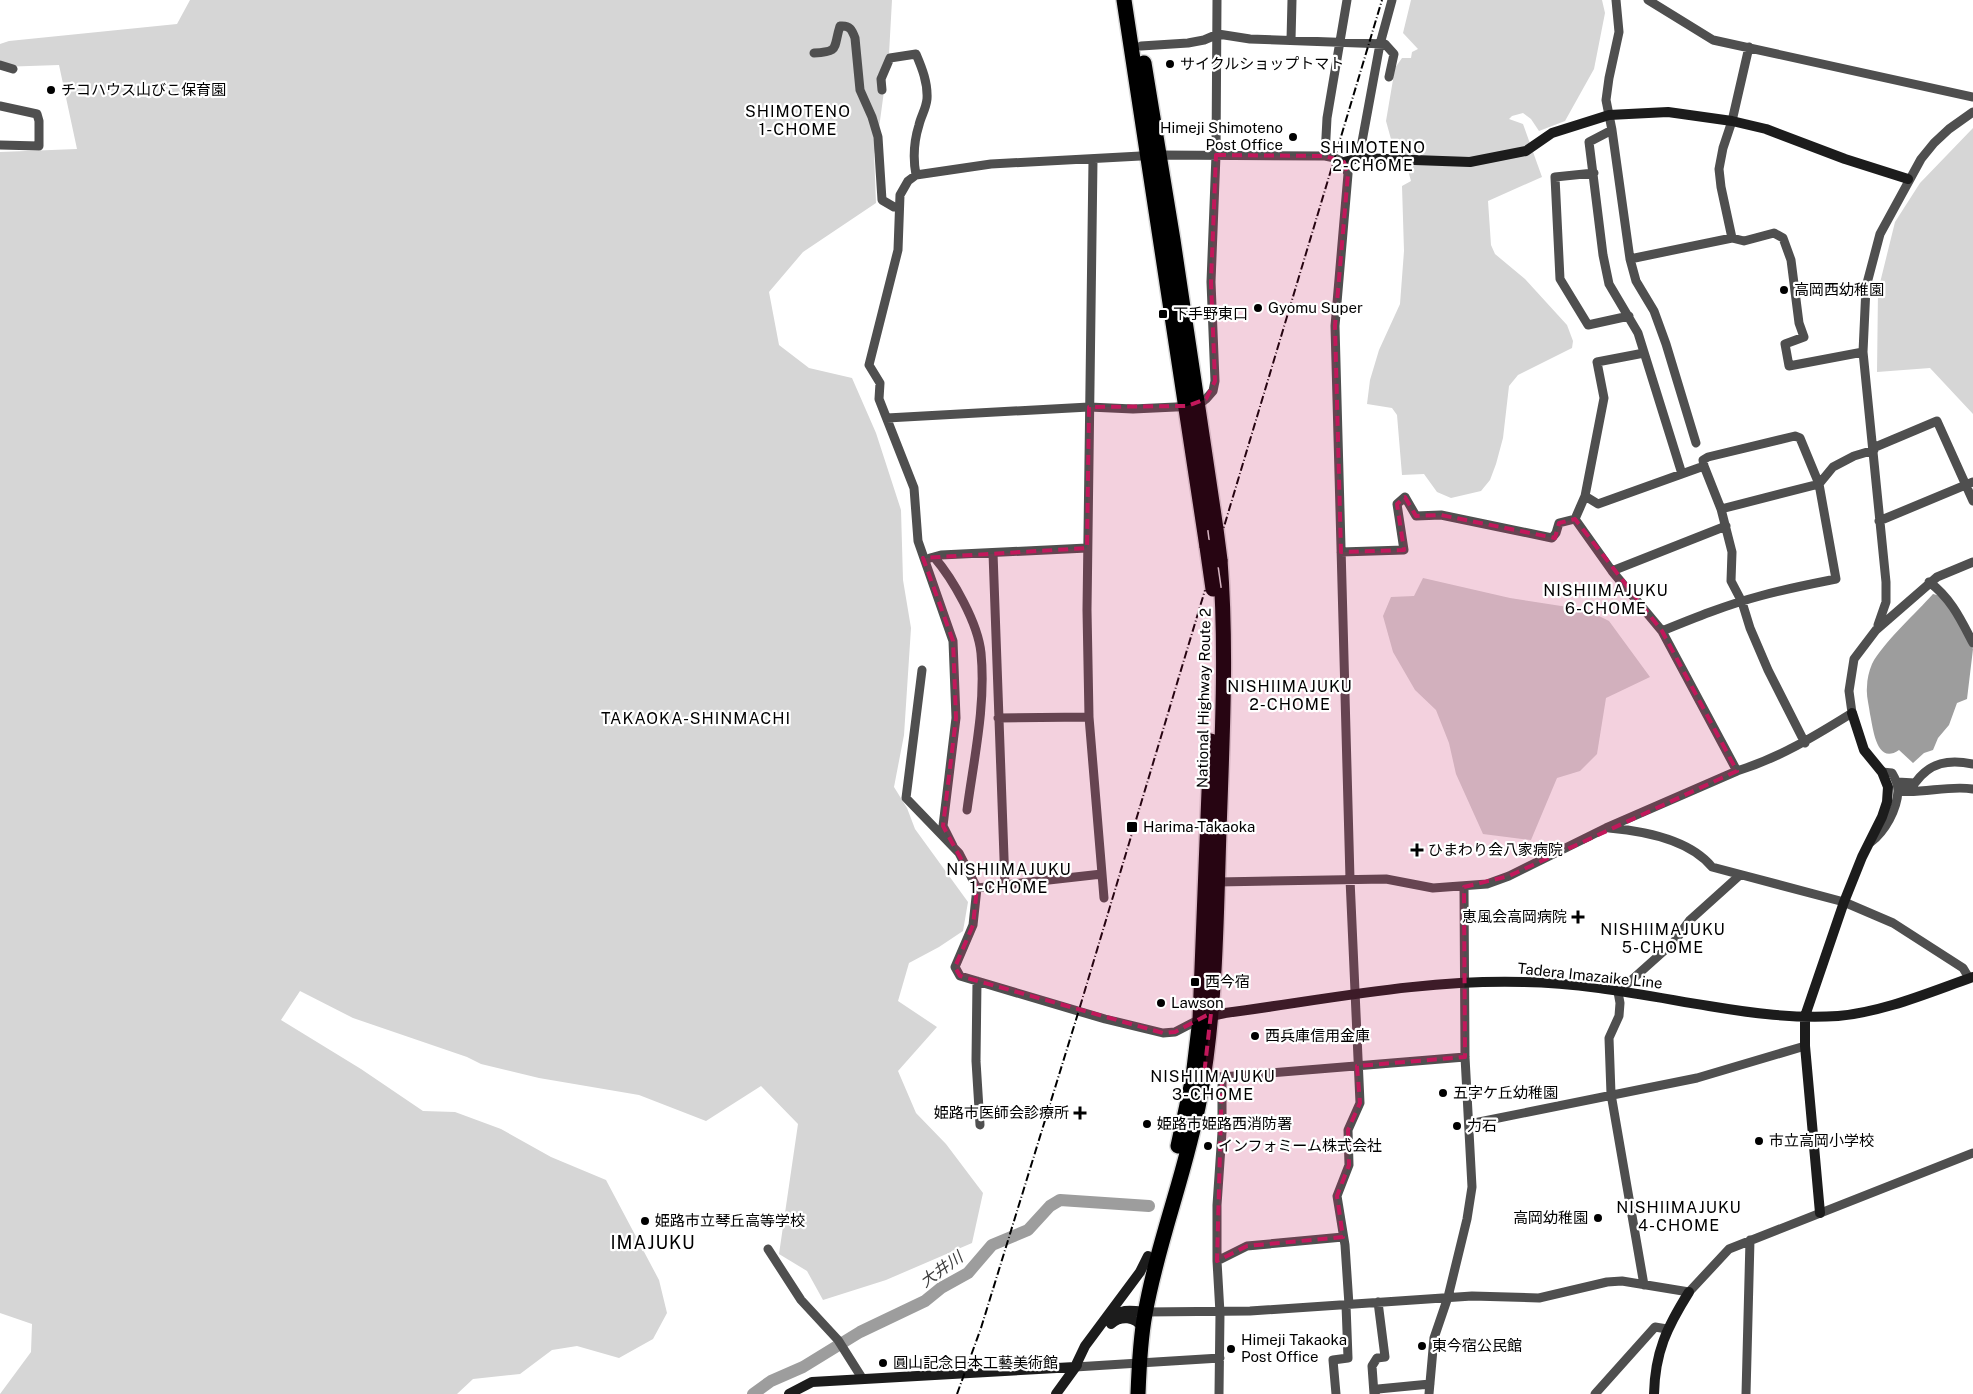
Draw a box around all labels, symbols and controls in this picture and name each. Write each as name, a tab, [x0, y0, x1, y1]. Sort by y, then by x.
place label: サイクルショップトマト	[1180, 55, 1344, 72]
marker: サイクルショップトマト	[1164, 58, 1176, 70]
place label: チコハウス山びこ保育園	[61, 81, 226, 98]
marker: チコハウス山びこ保育園	[45, 84, 57, 96]
district label: SHIMOTENO 1-CHOME	[745, 102, 851, 139]
place label: Himeji Shimoteno Post Office	[1160, 119, 1283, 153]
marker: Himeji Shimoteno Post Office	[1287, 131, 1299, 143]
district label: SHIMOTENO 2-CHOME	[1320, 138, 1426, 175]
place label: 高岡西幼稚園	[1794, 281, 1884, 298]
marker: 高岡西幼稚園	[1778, 284, 1790, 296]
place label: Gyomu Super	[1268, 299, 1363, 316]
marker: Gyomu Super	[1252, 302, 1264, 314]
place label: 下手野東口	[1173, 305, 1248, 322]
marker: 下手野東口	[1157, 308, 1169, 320]
district label: NISHIIMAJUKU 6-CHOME	[1543, 581, 1669, 618]
street label: National Highway Route 2	[1193, 608, 1214, 788]
district label: NISHIIMAJUKU 2-CHOME	[1227, 677, 1353, 714]
district label: TAKAOKA-SHINMACHI	[601, 709, 791, 728]
place label: Harima-Takaoka	[1143, 818, 1255, 835]
marker: Harima-Takaoka	[1125, 820, 1139, 834]
place label: ひまわり会八家病院	[1428, 841, 1563, 858]
marker: ひまわり会八家病院	[1410, 843, 1424, 857]
district label: NISHIIMAJUKU 1-CHOME	[946, 860, 1072, 897]
place label: 恵風会高岡病院	[1462, 908, 1567, 925]
marker: 恵風会高岡病院	[1571, 910, 1585, 924]
district label: NISHIIMAJUKU 5-CHOME	[1600, 920, 1726, 957]
street label: Tadera Imazaike Line	[1517, 959, 1663, 992]
place label: 西今宿	[1205, 973, 1250, 990]
marker: 西今宿	[1189, 976, 1201, 988]
place label: Lawson	[1171, 994, 1224, 1011]
marker: Lawson	[1155, 997, 1167, 1009]
place label: 西兵庫信用金庫	[1265, 1027, 1370, 1044]
marker: 西兵庫信用金庫	[1249, 1030, 1261, 1042]
district label: NISHIIMAJUKU 3-CHOME	[1150, 1067, 1276, 1104]
place label: 五字ケ丘幼稚園	[1453, 1084, 1558, 1101]
marker: 五字ケ丘幼稚園	[1437, 1087, 1449, 1099]
place label: 姫路市医師会診療所	[934, 1104, 1069, 1121]
marker: 姫路市医師会診療所	[1073, 1106, 1087, 1120]
place label: 姫路市姫路西消防署	[1157, 1115, 1292, 1132]
place label: 力石	[1467, 1117, 1497, 1134]
marker: 姫路市姫路西消防署	[1141, 1118, 1153, 1130]
marker: 力石	[1451, 1120, 1463, 1132]
place label: 市立高岡小学校	[1769, 1132, 1874, 1149]
marker: 市立高岡小学校	[1753, 1135, 1765, 1147]
place label: インフォミーム株式会社	[1218, 1137, 1382, 1154]
marker: インフォミーム株式会社	[1202, 1140, 1214, 1152]
district label: NISHIIMAJUKU 4-CHOME	[1616, 1198, 1742, 1235]
place label: 高岡幼稚園	[1513, 1209, 1588, 1226]
place label: 姫路市立琴丘高等学校	[655, 1212, 805, 1229]
marker: 高岡幼稚園	[1592, 1212, 1604, 1224]
marker: 姫路市立琴丘高等学校	[639, 1215, 651, 1227]
district label: IMAJUKU	[610, 1232, 696, 1253]
water label: 大井川	[916, 1246, 968, 1291]
place label: Himeji Takaoka Post Office	[1241, 1331, 1347, 1365]
place label: 東今宿公民館	[1432, 1337, 1522, 1354]
marker: 東今宿公民館	[1416, 1340, 1428, 1352]
marker: Himeji Takaoka Post Office	[1225, 1343, 1237, 1355]
place label: 圓山記念日本工藝美術館	[893, 1354, 1058, 1371]
marker: 圓山記念日本工藝美術館	[877, 1357, 889, 1369]

